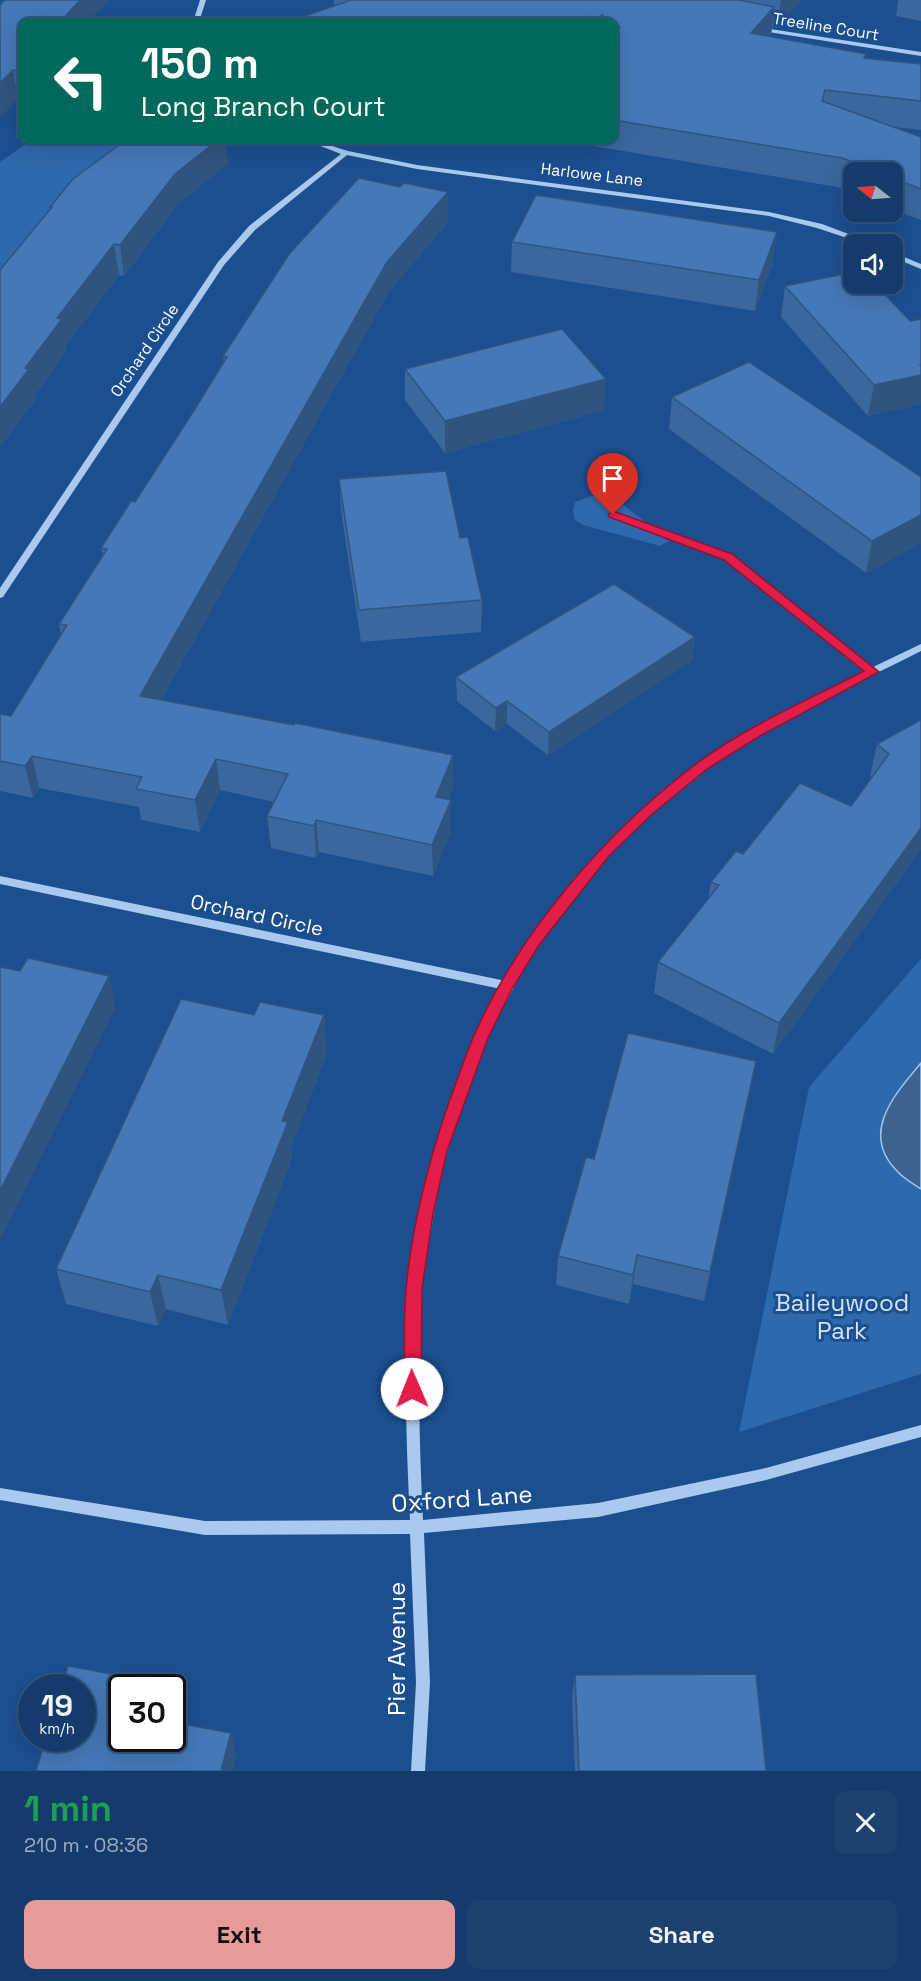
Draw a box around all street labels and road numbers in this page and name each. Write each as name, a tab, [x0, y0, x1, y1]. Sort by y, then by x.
street label: Treeline Court	[771, 8, 881, 45]
street label: Harlowe Lane	[540, 158, 644, 191]
street label: Orchard Circle	[105, 300, 183, 401]
street label: Orchard Circle	[188, 888, 326, 942]
street label: Oxford Lane	[390, 1478, 533, 1519]
street label: Pier Avenue	[381, 1582, 412, 1716]

